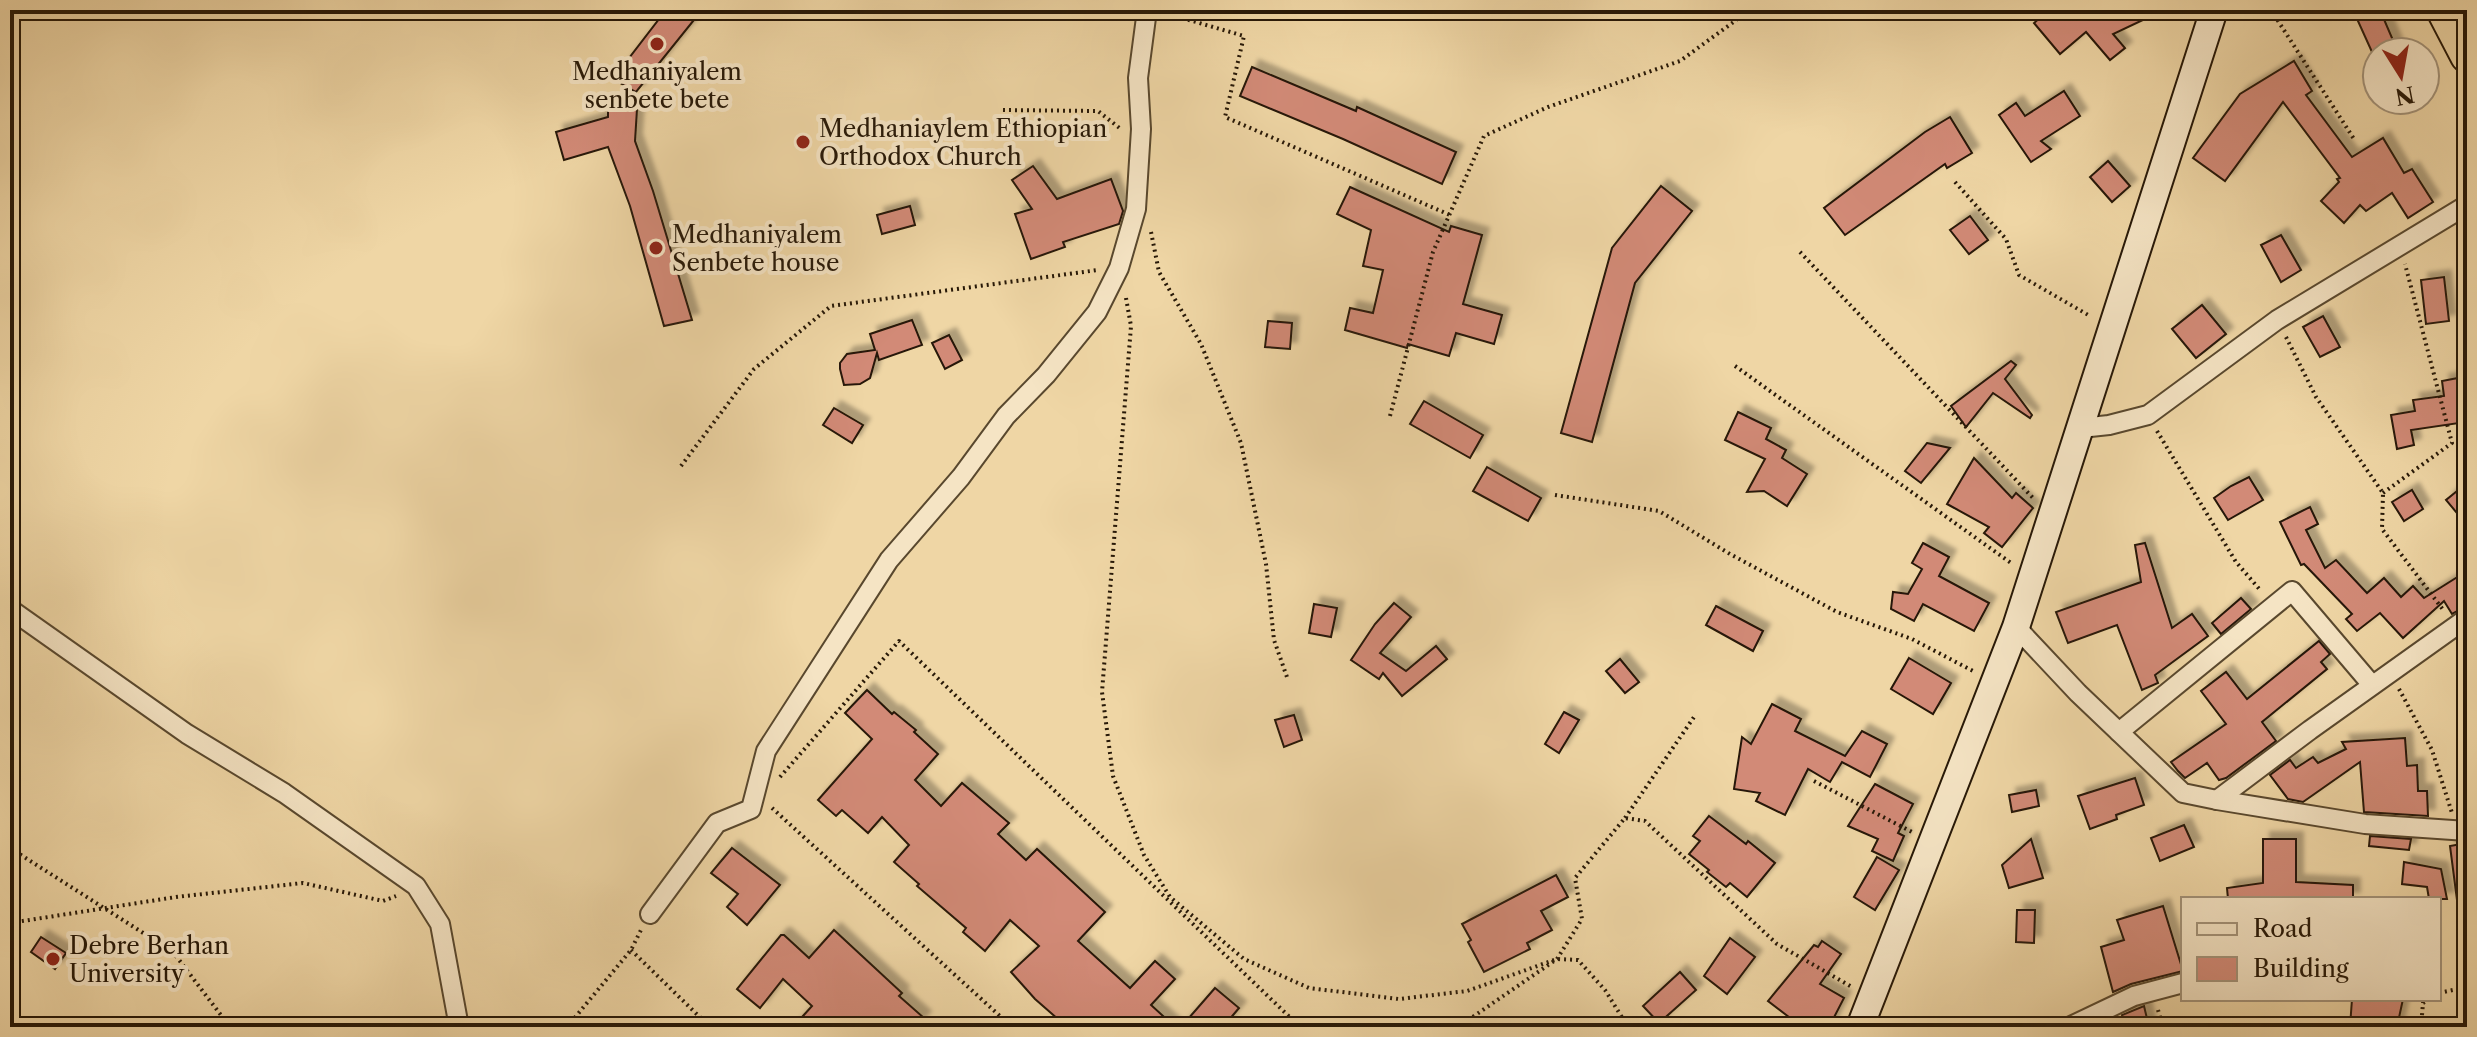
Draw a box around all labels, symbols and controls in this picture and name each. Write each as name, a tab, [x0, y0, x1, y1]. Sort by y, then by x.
marker: Medhaniyalem senbete bete	[648, 35, 666, 53]
north arrow	[2361, 36, 2441, 116]
place label: Medhaniyalem senbete bete	[572, 57, 742, 114]
text: N	[2393, 80, 2417, 110]
place label: Medhaniaylem Ethiopian Orthodox Church	[819, 114, 1107, 171]
marker: Medhaniaylem Ethiopian Orthodox Church	[794, 133, 812, 151]
place label: Medhaniyalem Senbete house	[672, 220, 842, 277]
marker: Medhaniyalem Senbete house	[647, 239, 665, 257]
legend	[2181, 897, 2441, 1001]
text: Road	[2253, 914, 2313, 943]
place label: Debre Berhan University	[69, 931, 229, 988]
marker: Debre Berhan University	[44, 950, 62, 968]
text: Building	[2253, 954, 2349, 983]

